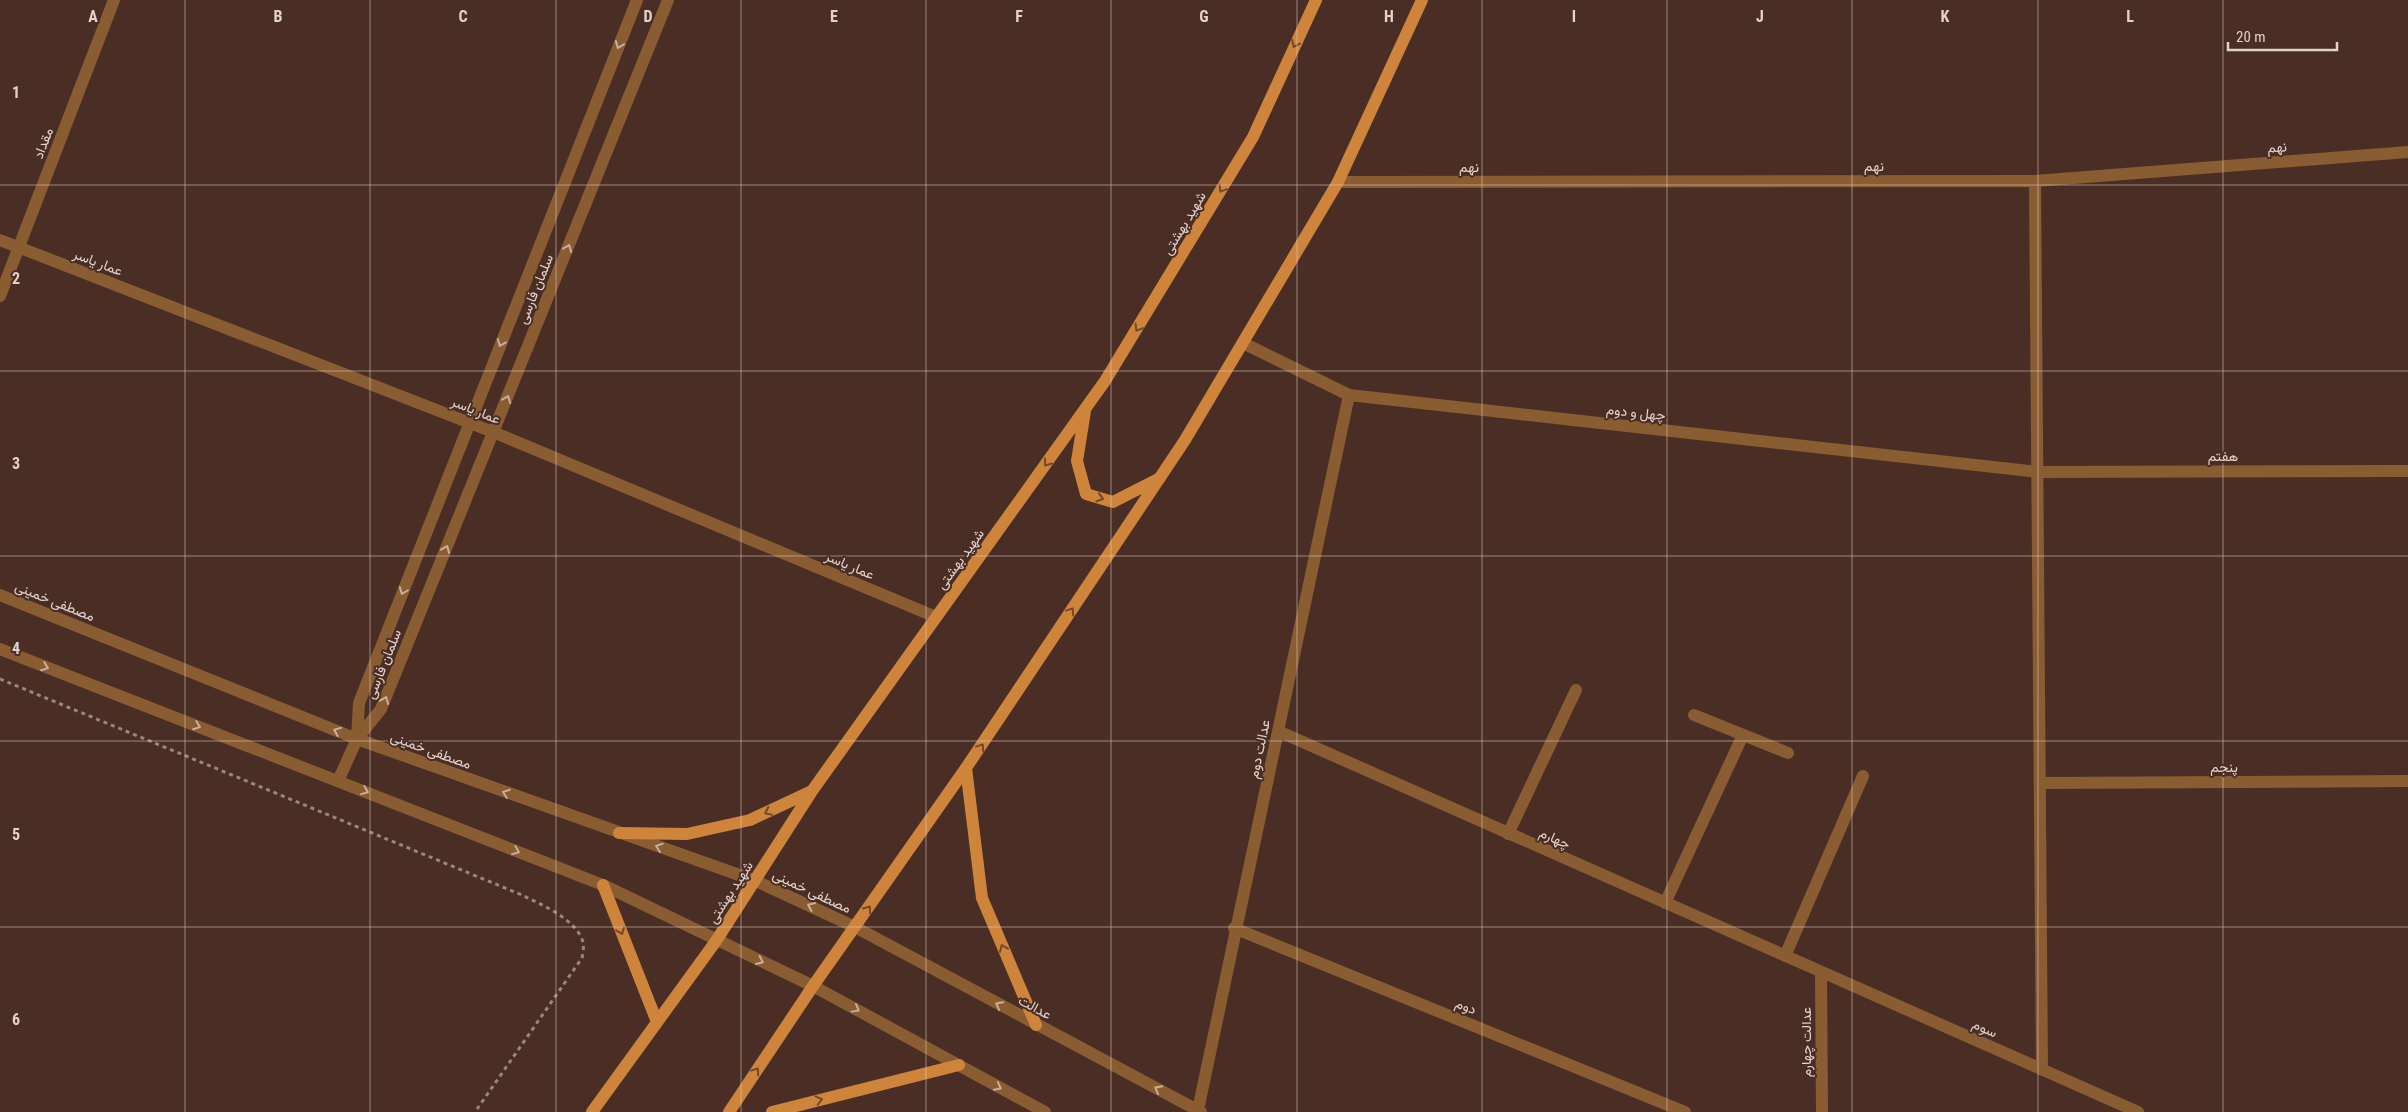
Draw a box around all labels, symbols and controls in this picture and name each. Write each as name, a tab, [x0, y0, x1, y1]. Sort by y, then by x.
text: A	[88, 7, 98, 26]
text: B	[274, 7, 283, 26]
text: C	[458, 7, 468, 26]
text: D	[643, 7, 653, 26]
text: E	[830, 7, 838, 26]
text: F	[1015, 7, 1023, 26]
text: G	[1199, 7, 1209, 26]
text: H	[1384, 7, 1394, 26]
text: I	[1572, 7, 1576, 26]
text: J	[1756, 7, 1764, 26]
text: K	[1941, 7, 1950, 26]
text: L	[2126, 7, 2134, 26]
scale bar	[2228, 20, 2337, 52]
text: 20 m	[2236, 28, 2266, 46]
one-way arrow	[1291, 39, 1302, 48]
one-way arrow	[615, 40, 625, 49]
text: 1	[12, 83, 20, 102]
street label: مقداد	[30, 125, 56, 161]
street label: نهم	[2266, 138, 2288, 157]
street label: نهم	[1864, 158, 1884, 175]
street label: نهم	[1459, 159, 1479, 176]
one-way arrow	[1218, 183, 1228, 192]
street label: شهید بهشتی	[1159, 189, 1210, 258]
one-way arrow	[562, 244, 572, 253]
street label: عمار یاسر	[70, 245, 125, 280]
street label: سلمان فارسی	[514, 252, 557, 327]
text: 2	[12, 269, 20, 288]
one-way arrow	[1134, 322, 1144, 331]
one-way arrow	[496, 338, 506, 346]
street label: عمار یاسر	[448, 393, 503, 428]
one-way arrow	[500, 395, 511, 404]
street label: چهل و دوم	[1605, 401, 1666, 425]
street label: هفتم	[2208, 448, 2239, 465]
text: 3	[12, 454, 20, 473]
one-way arrow	[1044, 457, 1053, 467]
one-way arrow	[1095, 493, 1103, 503]
street label: شهید بهشتی	[933, 526, 988, 593]
one-way arrow	[439, 545, 450, 554]
street label: عمار یاسر	[822, 547, 877, 583]
street label: مصطفی خمینی	[12, 578, 97, 625]
one-way arrow	[399, 587, 409, 595]
one-way arrow	[1065, 608, 1074, 617]
street label: سلمان فارسی	[362, 627, 405, 702]
text: 4	[12, 639, 20, 658]
one-way arrow	[41, 661, 49, 671]
one-way arrow	[378, 696, 389, 705]
street label: عدالت دوم	[1245, 718, 1274, 780]
one-way arrow	[192, 720, 201, 730]
one-way arrow	[333, 727, 342, 738]
street label: مصطفی خمینی	[388, 728, 473, 773]
one-way arrow	[975, 743, 984, 752]
street label: پنجم	[2210, 759, 2238, 777]
one-way arrow	[360, 785, 368, 795]
one-way arrow	[502, 789, 511, 799]
one-way arrow	[764, 806, 773, 816]
street label: چهارم	[1536, 824, 1573, 854]
text: 5	[12, 825, 20, 844]
one-way arrow	[656, 843, 664, 853]
one-way arrow	[511, 845, 520, 855]
street label: شهید بهشتی	[704, 858, 757, 927]
street label: مصطفی خمینی	[770, 866, 854, 917]
one-way arrow	[807, 903, 816, 913]
one-way arrow	[862, 905, 871, 914]
one-way arrow	[615, 926, 625, 934]
one-way arrow	[999, 944, 1010, 953]
one-way arrow	[755, 955, 764, 965]
street label: عدالت	[1016, 992, 1054, 1022]
street label: دوم	[1453, 995, 1479, 1018]
one-way arrow	[996, 1001, 1005, 1011]
one-way arrow	[850, 1003, 859, 1013]
street label: عدالت چهارم	[1798, 1007, 1816, 1077]
text: 6	[12, 1010, 20, 1029]
street label: سوم	[1970, 1015, 2000, 1041]
one-way arrow	[750, 1068, 759, 1077]
one-way arrow	[993, 1081, 1002, 1091]
one-way arrow	[1155, 1085, 1164, 1095]
one-way arrow	[815, 1095, 824, 1106]

